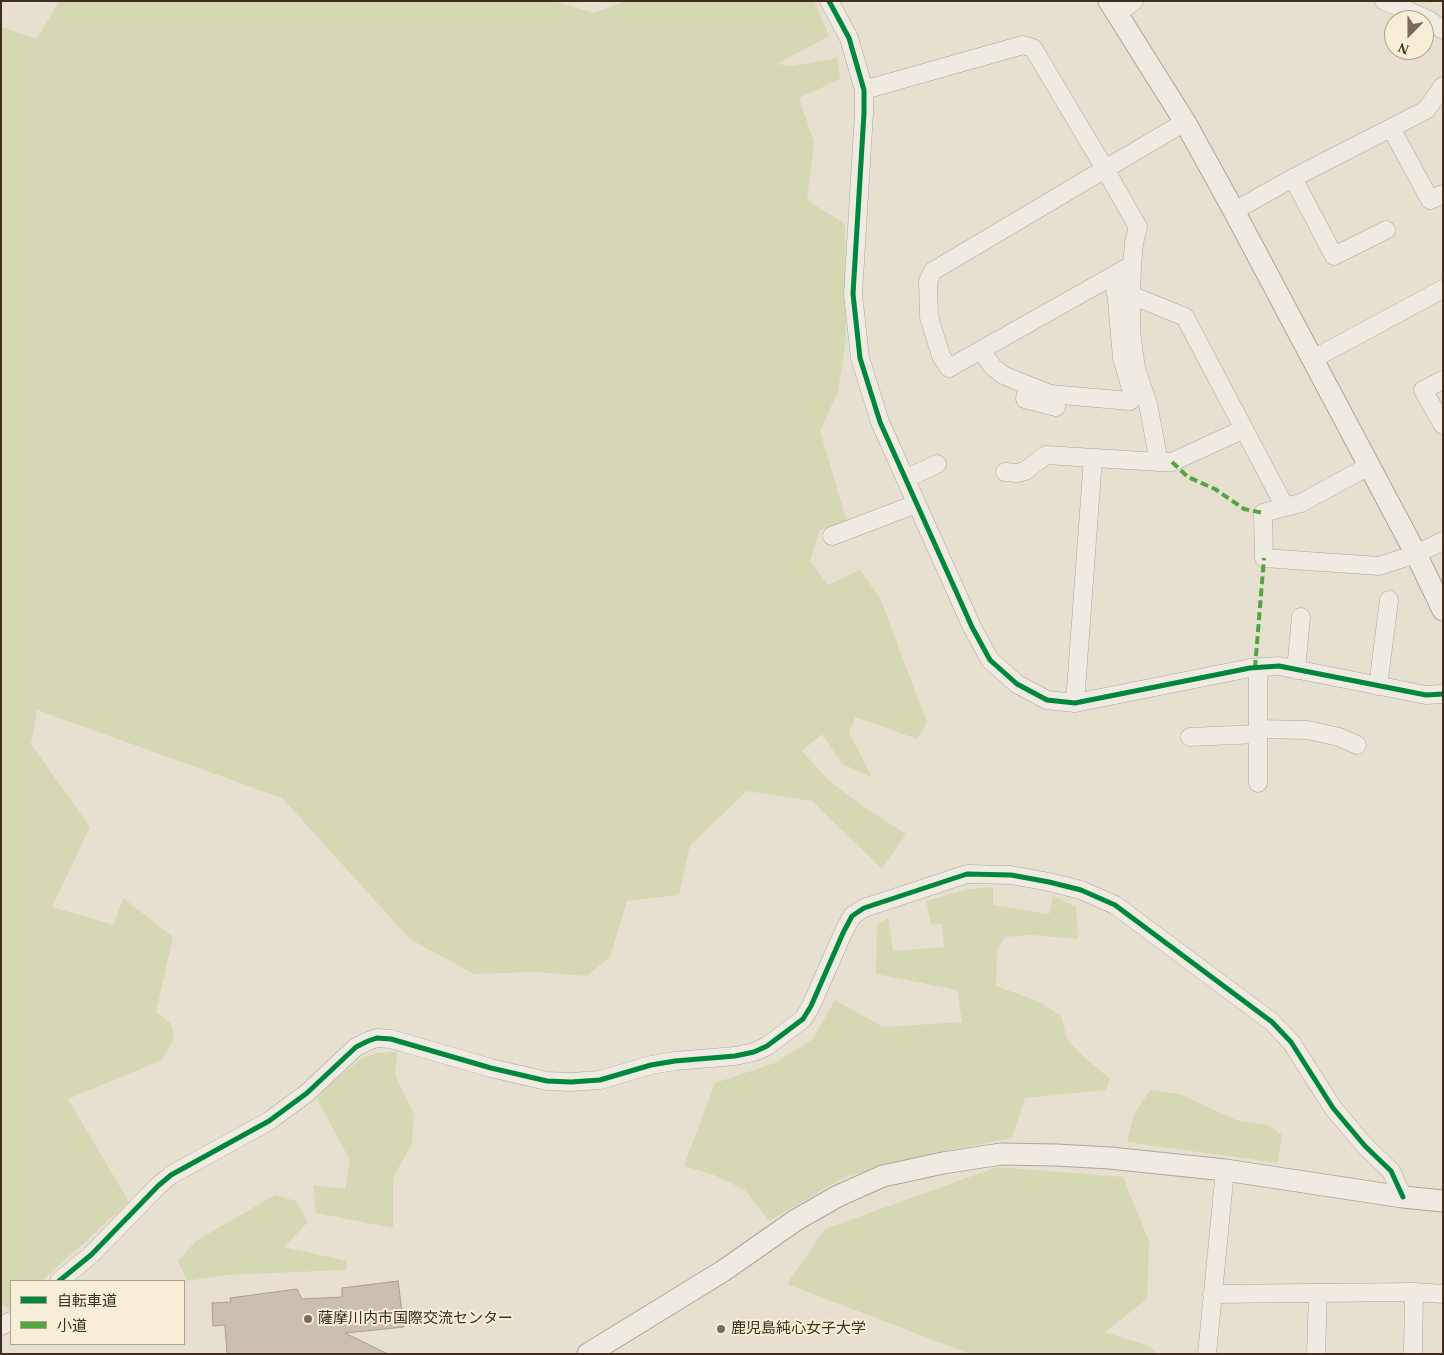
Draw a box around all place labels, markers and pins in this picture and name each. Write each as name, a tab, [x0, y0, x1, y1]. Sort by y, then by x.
place label: 薩摩川内市国際交流センター	[318, 1310, 513, 1328]
marker: 薩摩川内市国際交流センター	[302, 1313, 314, 1325]
place label: 鹿児島純心女子大学	[731, 1320, 866, 1338]
marker: 鹿児島純心女子大学	[715, 1323, 727, 1335]

